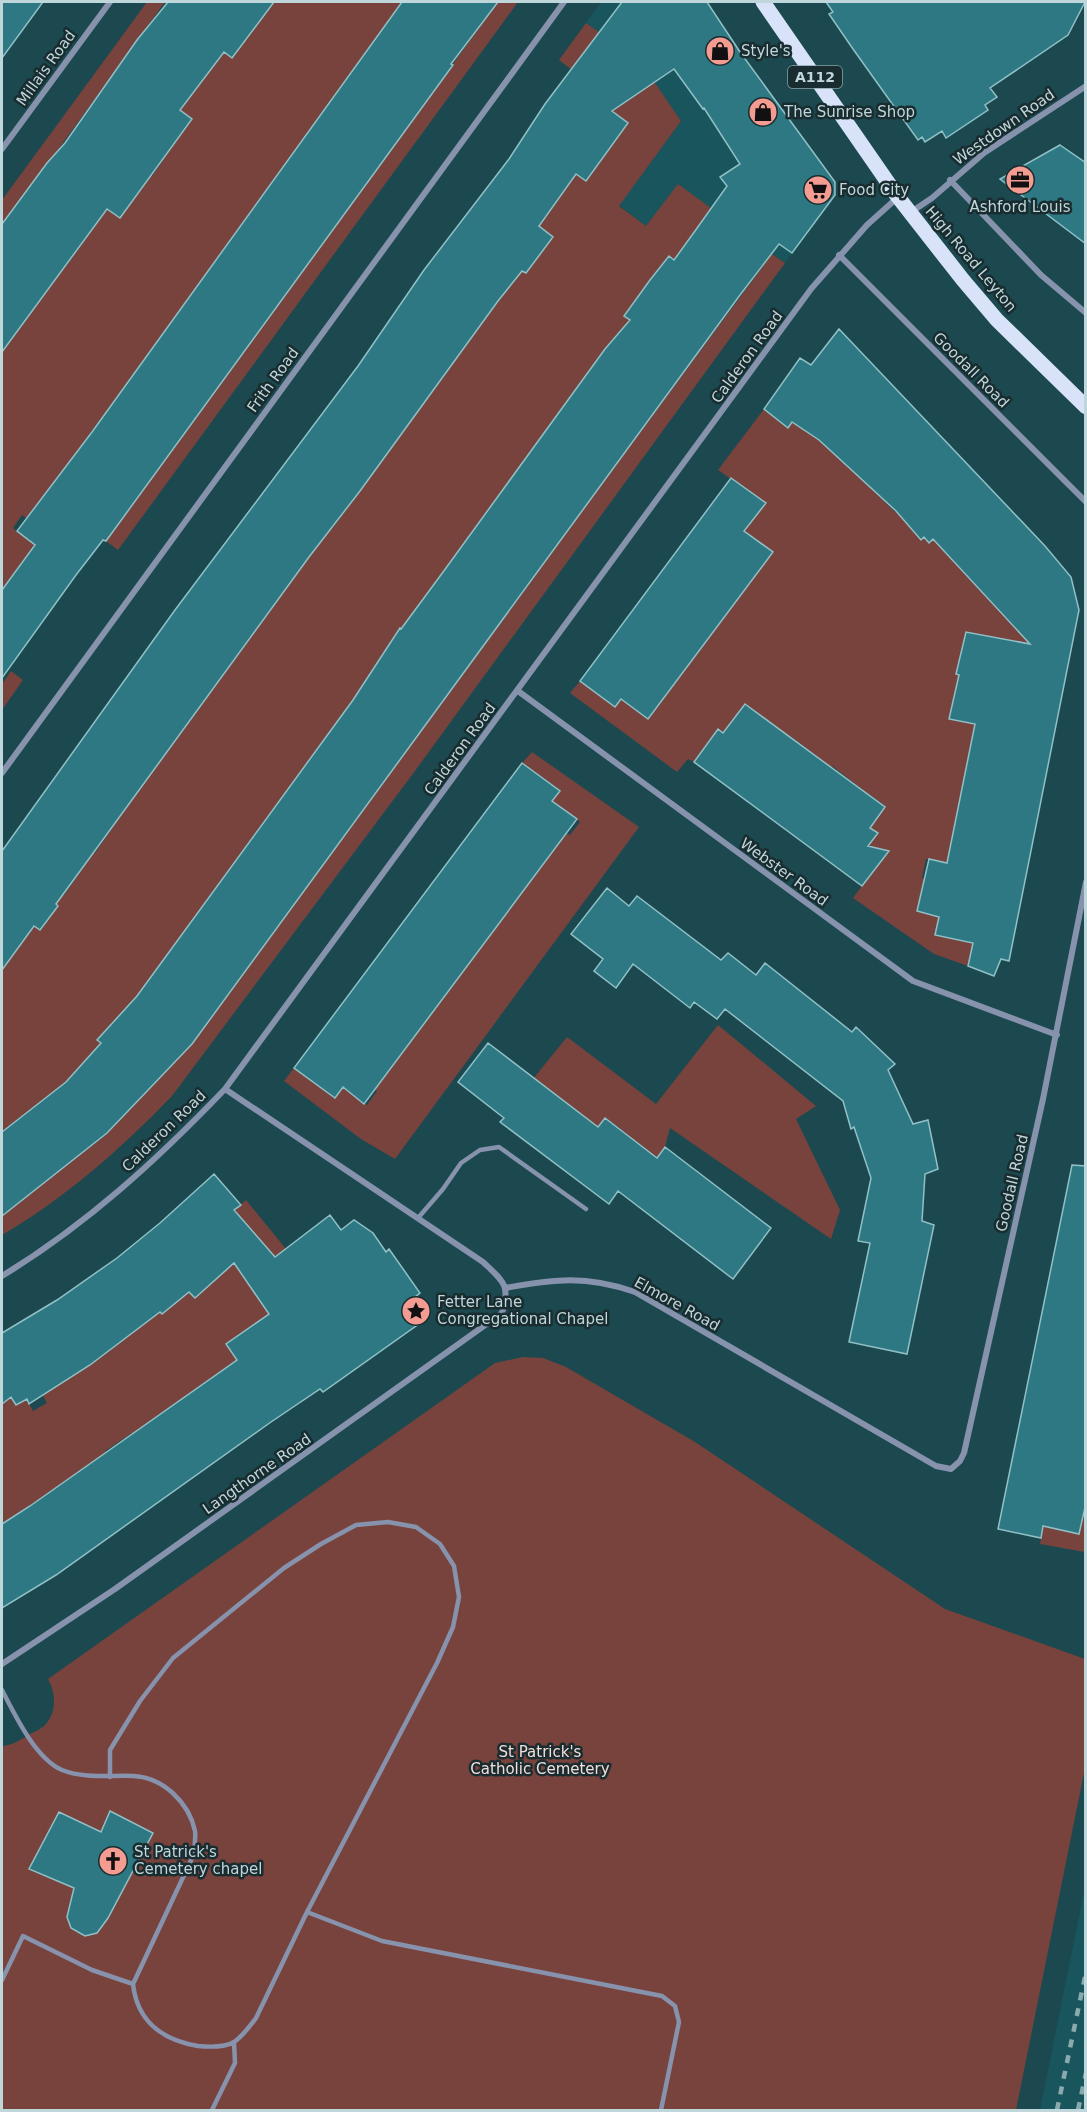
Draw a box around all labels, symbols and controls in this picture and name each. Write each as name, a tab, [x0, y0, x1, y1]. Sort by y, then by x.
street label: Millais Road	[13, 27, 79, 109]
shop icon: Style's	[704, 35, 736, 67]
place label: Style's	[741, 42, 791, 60]
road number: A112	[788, 66, 842, 88]
street label: Westdown Road	[950, 85, 1058, 169]
shop icon: The Sunrise Shop	[747, 96, 779, 128]
place label: The Sunrise Shop	[783, 103, 915, 121]
office icon: Ashford Louis	[1004, 164, 1036, 196]
supermarket icon: Food City	[802, 174, 834, 206]
place label: Food City	[839, 181, 909, 199]
place label: Ashford Louis	[970, 198, 1071, 216]
street label: High Road Leyton	[922, 202, 1020, 316]
street label: Calderon Road	[708, 307, 786, 407]
street label: Goodall Road	[929, 328, 1013, 412]
street label: Frith Road	[243, 344, 303, 416]
street label: Calderon Road	[421, 699, 499, 799]
street label: Webster Road	[737, 834, 831, 910]
street label: Calderon Road	[118, 1086, 210, 1176]
street label: Goodall Road	[992, 1133, 1032, 1233]
street label: Elmore Road	[631, 1273, 723, 1335]
place label: Fetter Lane Congregational Chapel	[437, 1293, 608, 1328]
place icon: Fetter Lane Congregational Chapel	[400, 1295, 432, 1327]
street label: Langthorne Road	[199, 1430, 315, 1518]
park label: St Patrick's Catholic Cemetery	[470, 1743, 610, 1778]
place label: St Patrick's Cemetery chapel	[134, 1843, 262, 1878]
church icon: St Patrick's Cemetery chapel	[97, 1845, 129, 1877]

